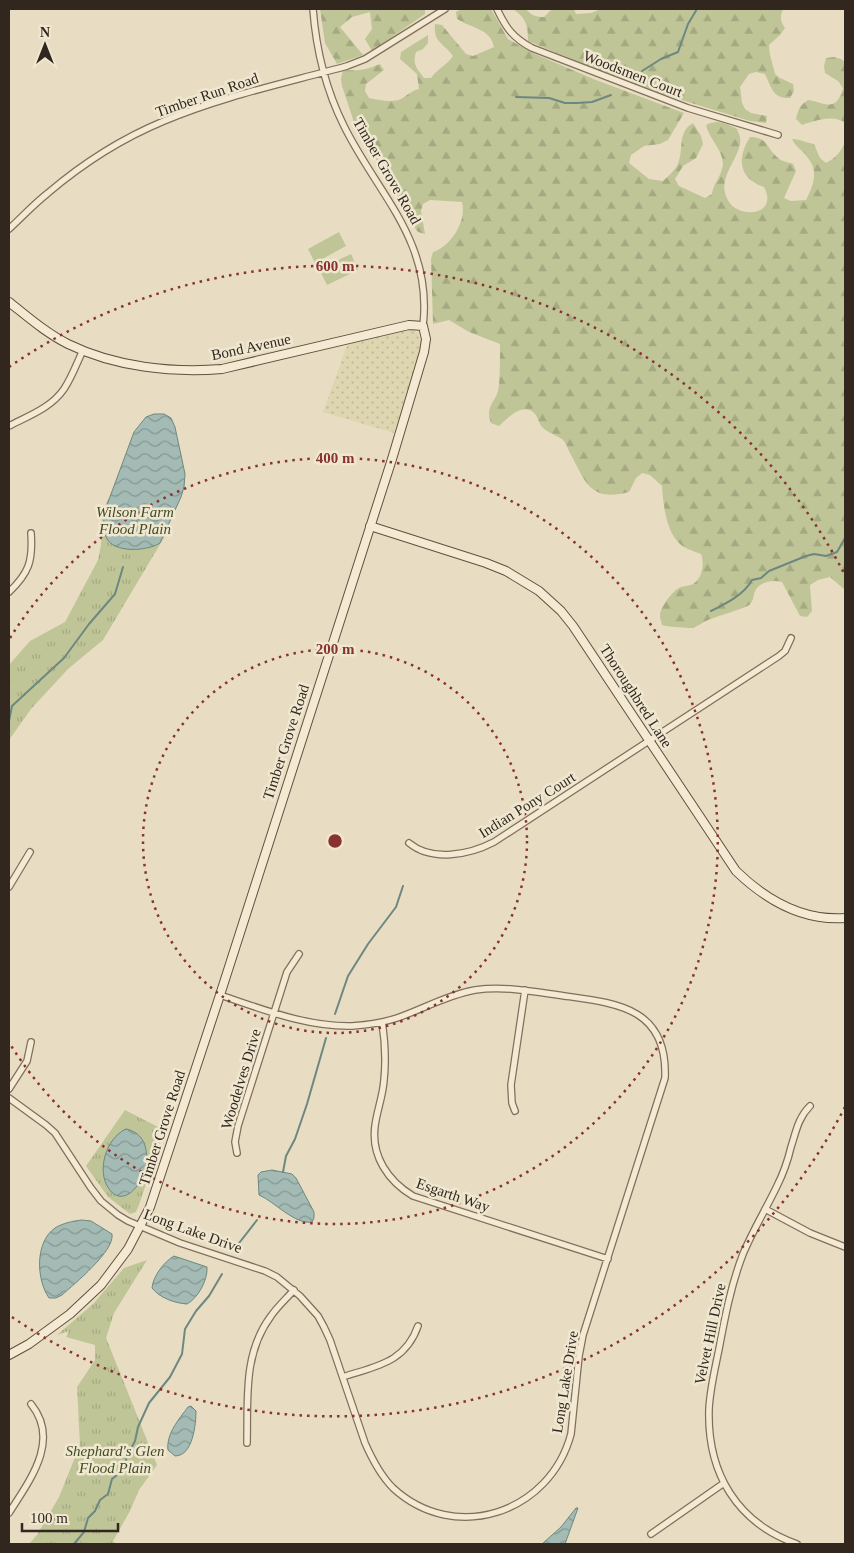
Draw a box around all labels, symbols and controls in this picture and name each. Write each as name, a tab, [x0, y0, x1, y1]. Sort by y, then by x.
north arrow	[20, 20, 70, 70]
text: N	[40, 25, 50, 40]
street label: Woodsmen Court	[581, 48, 686, 101]
street label: Timber Run Road	[153, 70, 261, 120]
street label: Timber Grove Road	[350, 115, 424, 228]
text: 600 m	[316, 258, 355, 274]
street label: Bond Avenue	[210, 331, 293, 363]
text: 400 m	[316, 450, 355, 466]
park label: Wilson Farm Flood Plain	[96, 504, 174, 537]
text: 200 m	[316, 641, 355, 657]
street label: Thoroughbred Lane	[597, 642, 675, 751]
street label: Timber Grove Road	[260, 682, 312, 802]
street label: Indian Pony Court	[476, 768, 579, 841]
centre of rings	[326, 832, 344, 850]
street label: Woodelves Drive	[218, 1027, 264, 1131]
street label: Timber Grove Road	[136, 1068, 188, 1188]
street label: Esgarth Way	[414, 1175, 492, 1215]
street label: Long Lake Drive	[142, 1206, 245, 1256]
street label: Velvet Hill Drive	[691, 1281, 729, 1386]
street label: Long Lake Drive	[549, 1329, 581, 1434]
park label: Shephard's Glen Flood Plain	[66, 1443, 164, 1476]
scale bar	[22, 1500, 119, 1532]
text: 100 m	[30, 1510, 68, 1526]

